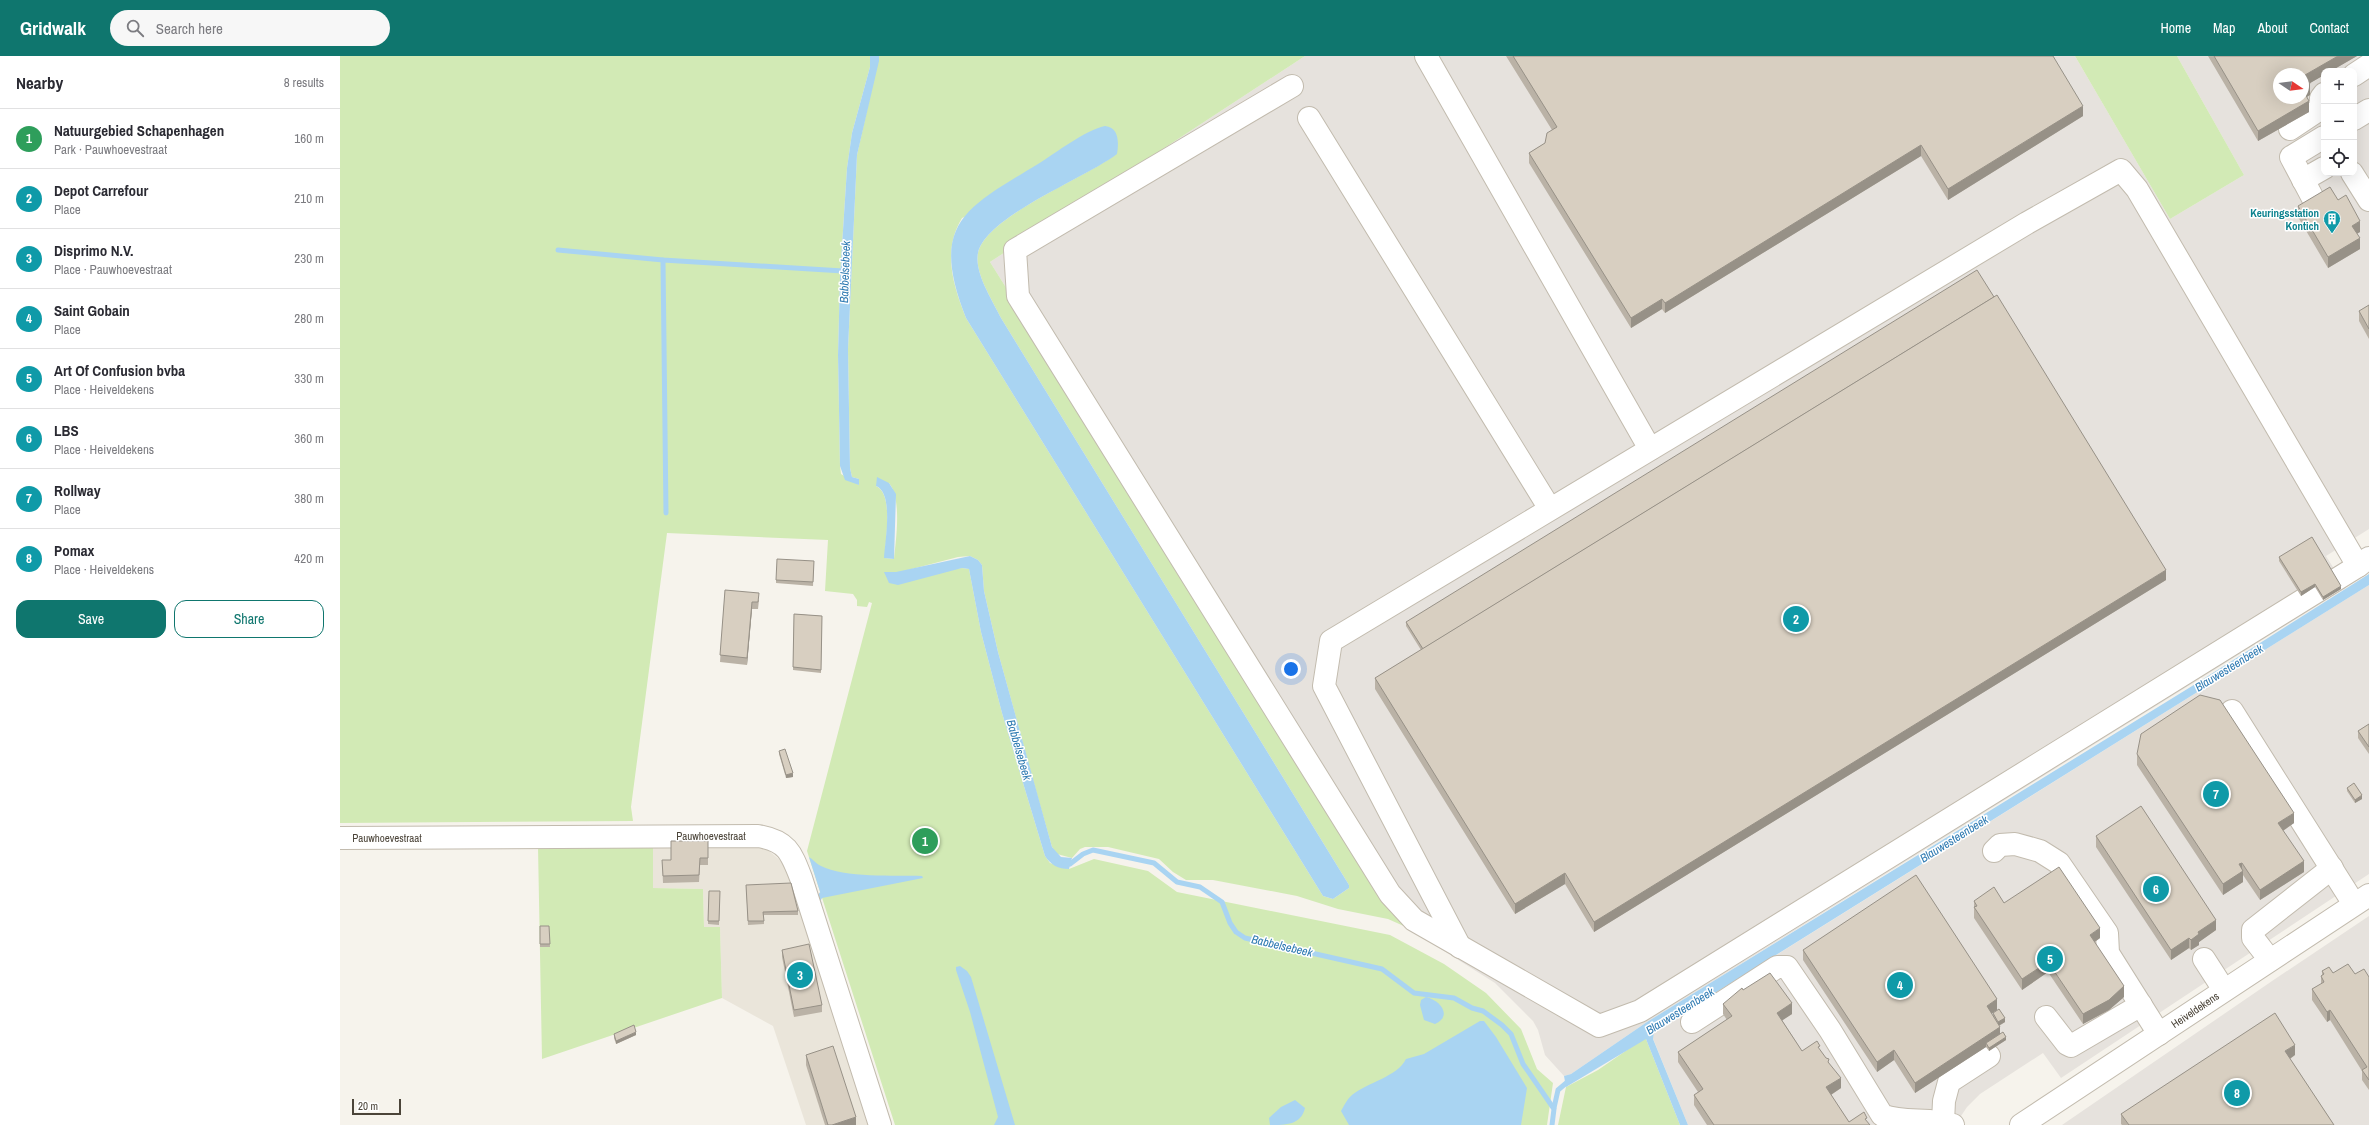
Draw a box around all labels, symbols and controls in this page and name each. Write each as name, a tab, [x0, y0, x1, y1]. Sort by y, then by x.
search box	[110, 10, 390, 46]
text: Gridwalk	[20, 15, 86, 41]
icon: search	[124, 17, 146, 39]
text: Search here	[156, 18, 223, 39]
text: Home	[2160, 19, 2191, 37]
text: Map	[2213, 19, 2235, 37]
text: About	[2257, 19, 2287, 37]
text: Contact	[2309, 19, 2349, 37]
north arrow	[2273, 68, 2309, 104]
map controls	[2321, 68, 2357, 176]
button: +	[2321, 68, 2357, 104]
text: Nearby	[16, 71, 63, 94]
text: 8 results	[284, 74, 324, 91]
button: −	[2321, 104, 2357, 140]
text: Natuurgebied Schapenhagen	[54, 120, 224, 141]
text: 1	[26, 130, 32, 147]
text: 160 m	[294, 130, 324, 147]
button: locate	[2321, 140, 2357, 176]
text: Park · Pauwhoevestraat	[54, 141, 167, 158]
text: Depot Carrefour	[54, 180, 148, 201]
text: 2	[26, 190, 32, 207]
text: 210 m	[294, 190, 324, 207]
text: Place	[54, 201, 81, 218]
place label: Keuringsstation Kontich	[2250, 206, 2319, 233]
building icon: Keuringsstation Kontich	[2322, 209, 2342, 234]
water label: Babbelsebeek	[836, 239, 854, 303]
text: Disprimo N.V.	[54, 240, 134, 261]
text: 3	[26, 250, 32, 267]
text: 230 m	[294, 250, 324, 267]
text: Place · Pauwhoevestraat	[54, 261, 172, 278]
text: Saint Gobain	[54, 300, 130, 321]
text: 4	[26, 310, 32, 327]
text: 280 m	[294, 310, 324, 327]
text: Place	[54, 321, 81, 338]
text: Art Of Confusion bvba	[54, 360, 185, 381]
text: 5	[26, 370, 32, 387]
text: 330 m	[294, 370, 324, 387]
text: Place · Heiveldekens	[54, 381, 154, 398]
text: LBS	[54, 420, 79, 441]
text: 6	[26, 430, 32, 447]
text: 360 m	[294, 430, 324, 447]
text: Place · Heiveldekens	[54, 441, 154, 458]
text: Rollway	[54, 480, 101, 501]
text: 7	[26, 490, 32, 507]
text: 380 m	[294, 490, 324, 507]
text: Place	[54, 501, 81, 518]
text: Pomax	[54, 540, 94, 561]
text: 8	[26, 550, 32, 567]
text: 420 m	[294, 550, 324, 567]
text: Place · Heiveldekens	[54, 561, 154, 578]
button: Save	[16, 600, 166, 638]
button: Share	[174, 600, 324, 638]
pin: 2	[1783, 604, 1809, 634]
water label: Blauwesteenbeek	[2192, 640, 2267, 695]
your location	[1281, 659, 1301, 679]
water label: Babbelsebeek	[1003, 718, 1036, 783]
pin: 7	[2203, 779, 2229, 809]
water label: Blauwesteenbeek	[1917, 811, 1992, 866]
pin: 1	[912, 826, 938, 856]
street label: Pauwhoevestraat	[676, 829, 746, 843]
street label: Pauwhoevestraat	[352, 831, 422, 845]
pin: 6	[2143, 874, 2169, 904]
water label: Babbelsebeek	[1250, 931, 1315, 961]
pin: 5	[2037, 944, 2063, 974]
pin: 3	[787, 960, 813, 990]
pin: 4	[1887, 970, 1913, 1000]
water label: Blauwesteenbeek	[1643, 983, 1718, 1038]
street label: Heiveldekens	[2168, 989, 2222, 1031]
pin: 8	[2224, 1078, 2250, 1108]
scale bar	[352, 1097, 401, 1116]
text: 20 m	[358, 1099, 378, 1113]

